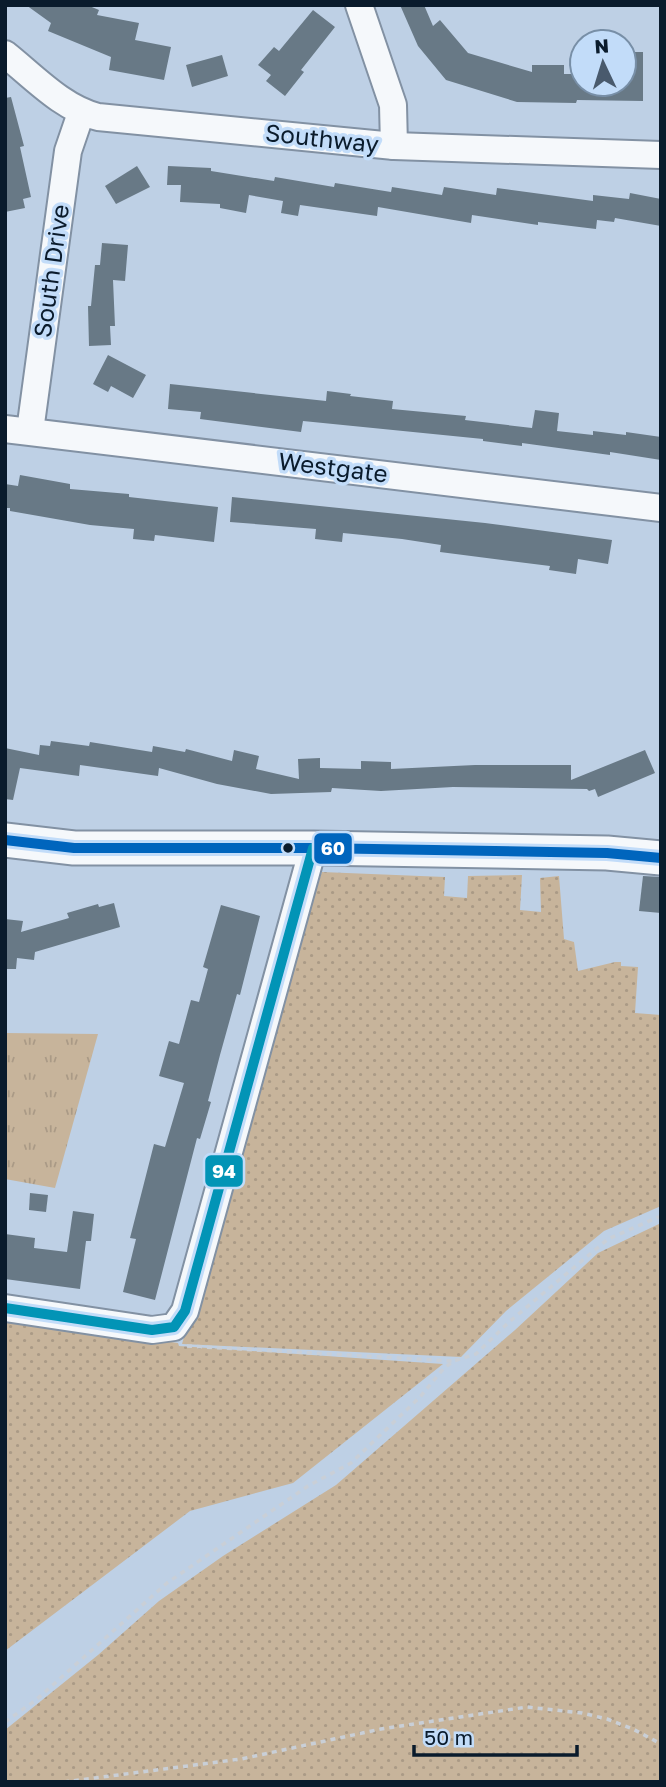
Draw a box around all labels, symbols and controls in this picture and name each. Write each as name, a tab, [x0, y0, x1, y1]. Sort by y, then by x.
north arrow	[568, 28, 638, 98]
text: N	[594, 34, 610, 58]
street label: Southway	[264, 117, 380, 158]
street label: South Drive	[27, 202, 74, 339]
street label: Westgate	[277, 445, 390, 488]
line badge: 60	[313, 832, 353, 865]
text: 60	[321, 836, 345, 859]
unlabelled marker	[281, 841, 295, 855]
line badge: 94	[204, 1154, 244, 1188]
text: 94	[212, 1159, 236, 1182]
scale bar	[414, 1714, 577, 1758]
text: 50 m	[424, 1724, 473, 1750]

